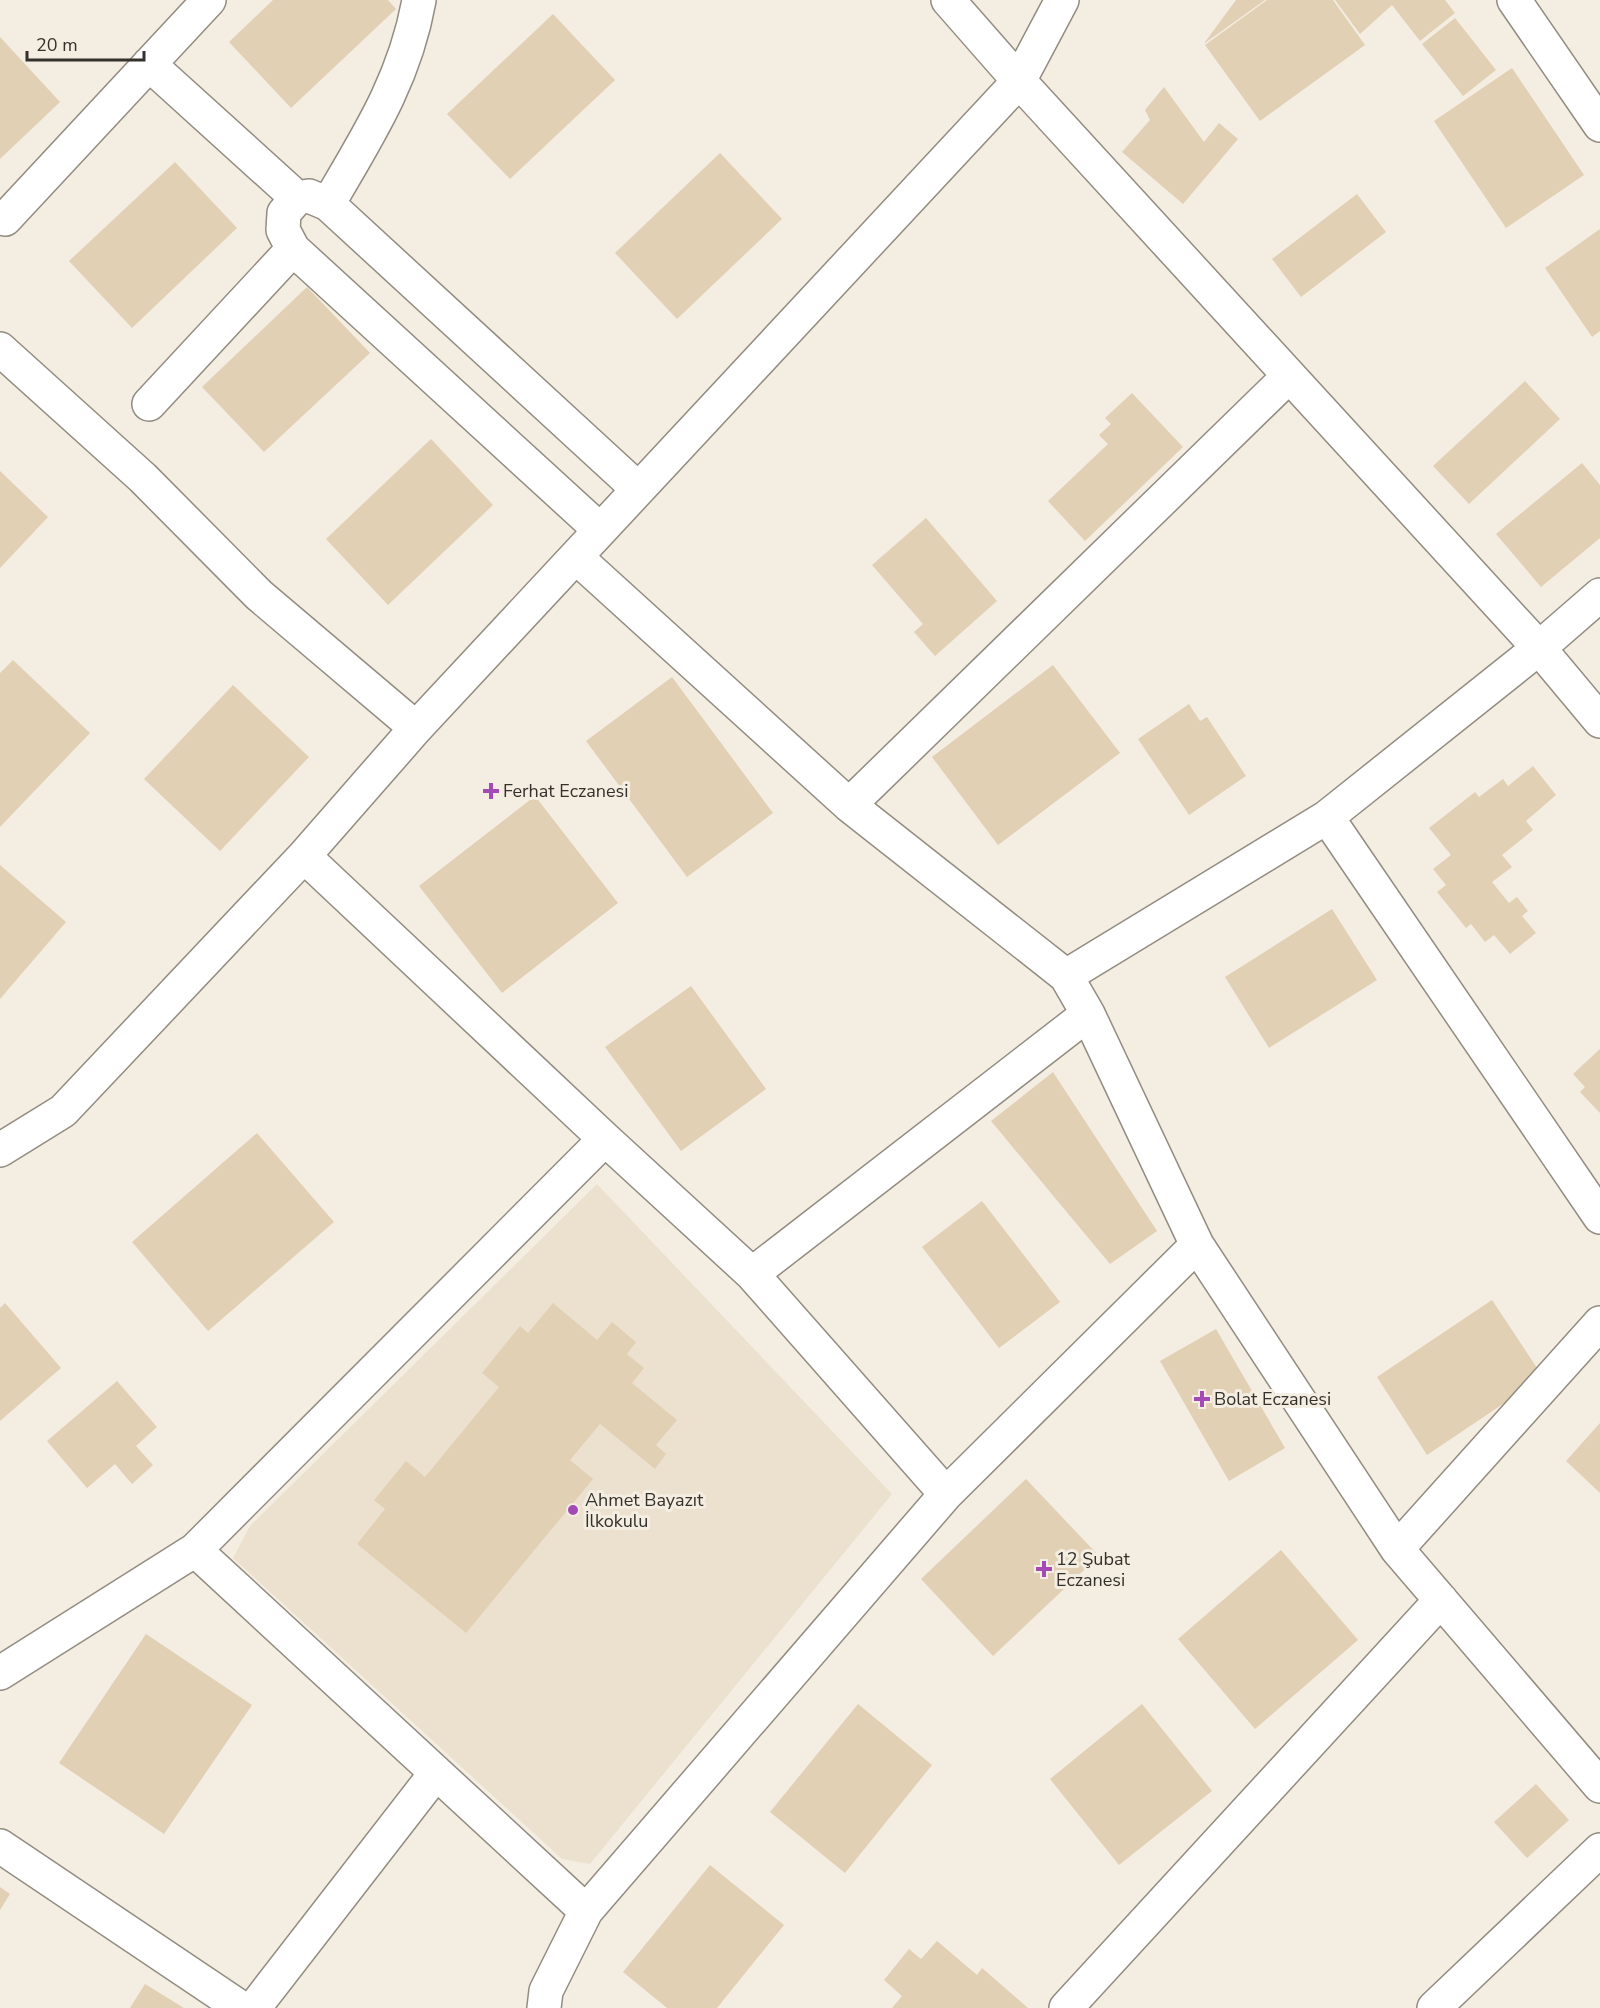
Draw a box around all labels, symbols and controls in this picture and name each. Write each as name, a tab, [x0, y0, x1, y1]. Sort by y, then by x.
scale bar	[27, 24, 144, 62]
text: 20 m	[36, 33, 78, 57]
place label: Ferhat Eczanesi	[503, 779, 628, 803]
marker: Ferhat Eczanesi	[484, 784, 498, 798]
place label: Bolat Eczanesi	[1214, 1387, 1331, 1411]
marker: Bolat Eczanesi	[1195, 1392, 1209, 1406]
place label: Ahmet Bayazıt İlkokulu	[585, 1488, 704, 1533]
marker: Ahmet Bayazıt İlkokulu	[566, 1503, 580, 1517]
place label: 12 Şubat Eczanesi	[1056, 1547, 1130, 1592]
marker: 12 Şubat Eczanesi	[1037, 1562, 1051, 1576]

